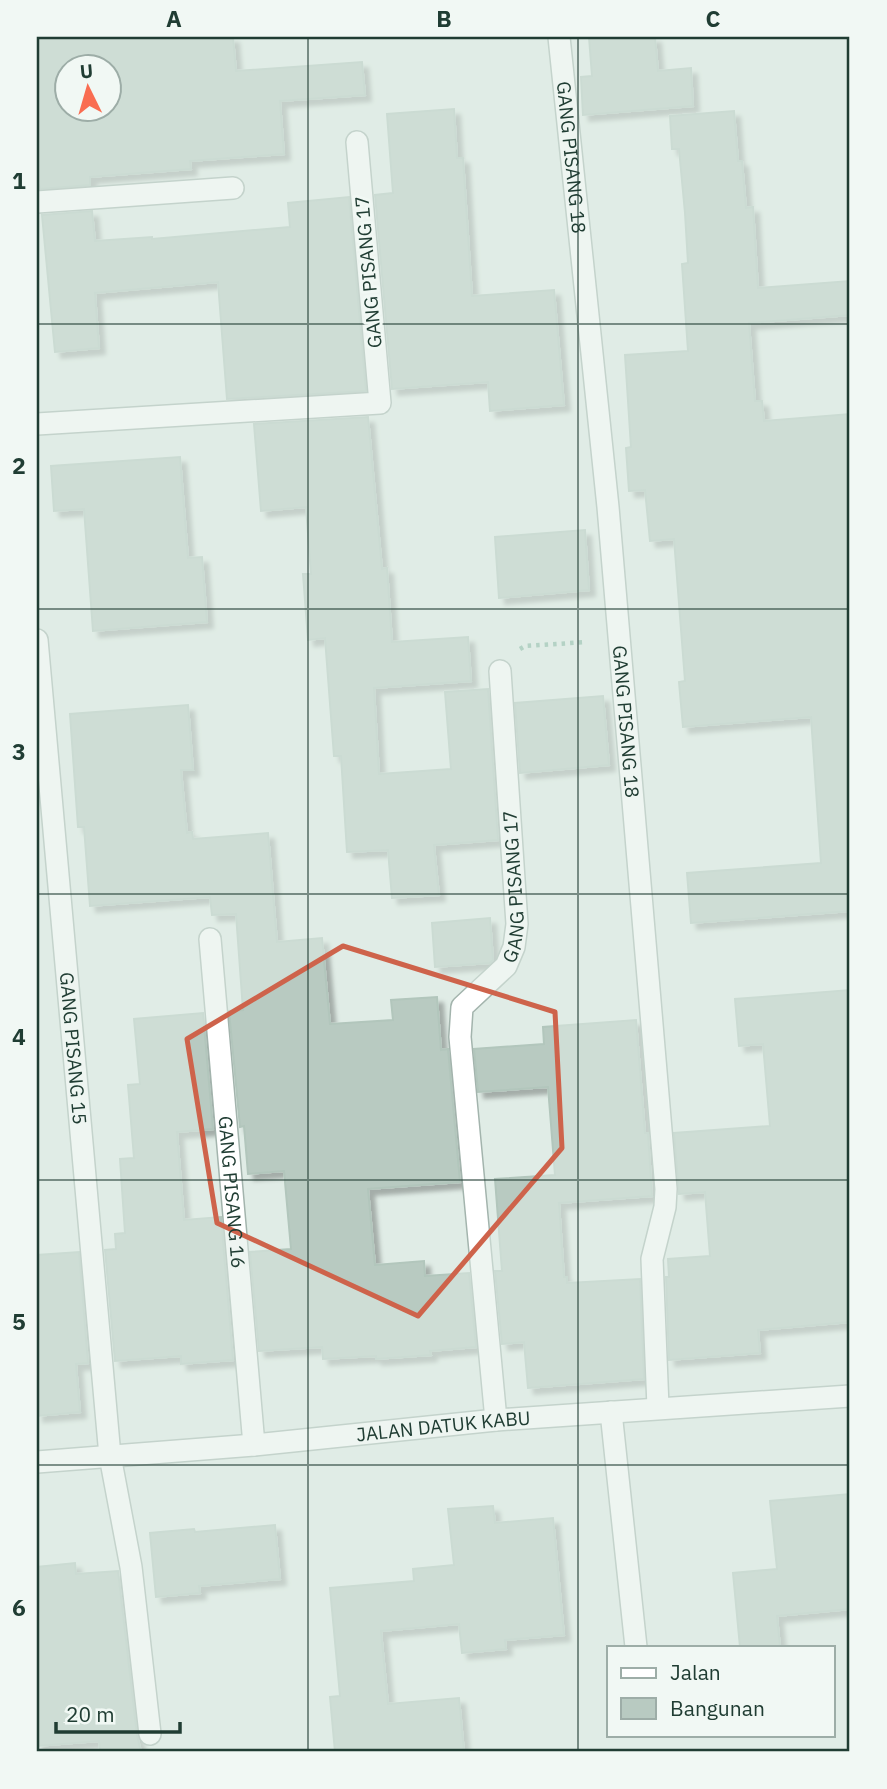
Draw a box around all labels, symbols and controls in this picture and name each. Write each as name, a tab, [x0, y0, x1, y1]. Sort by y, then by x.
text: A	[166, 3, 182, 33]
text: B	[436, 3, 452, 33]
text: C	[706, 3, 721, 33]
north arrow	[52, 52, 122, 122]
text: U	[79, 59, 94, 84]
street label: GANG PISANG 18	[552, 80, 591, 235]
text: 1	[12, 165, 26, 195]
street label: GANG PISANG 17	[349, 195, 387, 349]
text: 2	[12, 450, 26, 480]
street label: GANG PISANG 18	[608, 645, 645, 799]
text: 3	[12, 736, 26, 766]
street label: GANG PISANG 17	[497, 810, 529, 966]
street label: GANG PISANG 15	[55, 971, 92, 1126]
text: 4	[12, 1021, 26, 1051]
street label: GANG PISANG 16	[213, 1115, 251, 1269]
text: 5	[12, 1306, 26, 1336]
street label: JALAN DATUK KABU	[355, 1406, 531, 1446]
text: 6	[12, 1592, 26, 1622]
legend	[607, 1646, 834, 1736]
text: Jalan	[670, 1658, 721, 1686]
scale bar	[56, 1691, 180, 1735]
text: Bangunan	[670, 1694, 765, 1722]
text: 20 m	[66, 1700, 115, 1728]

